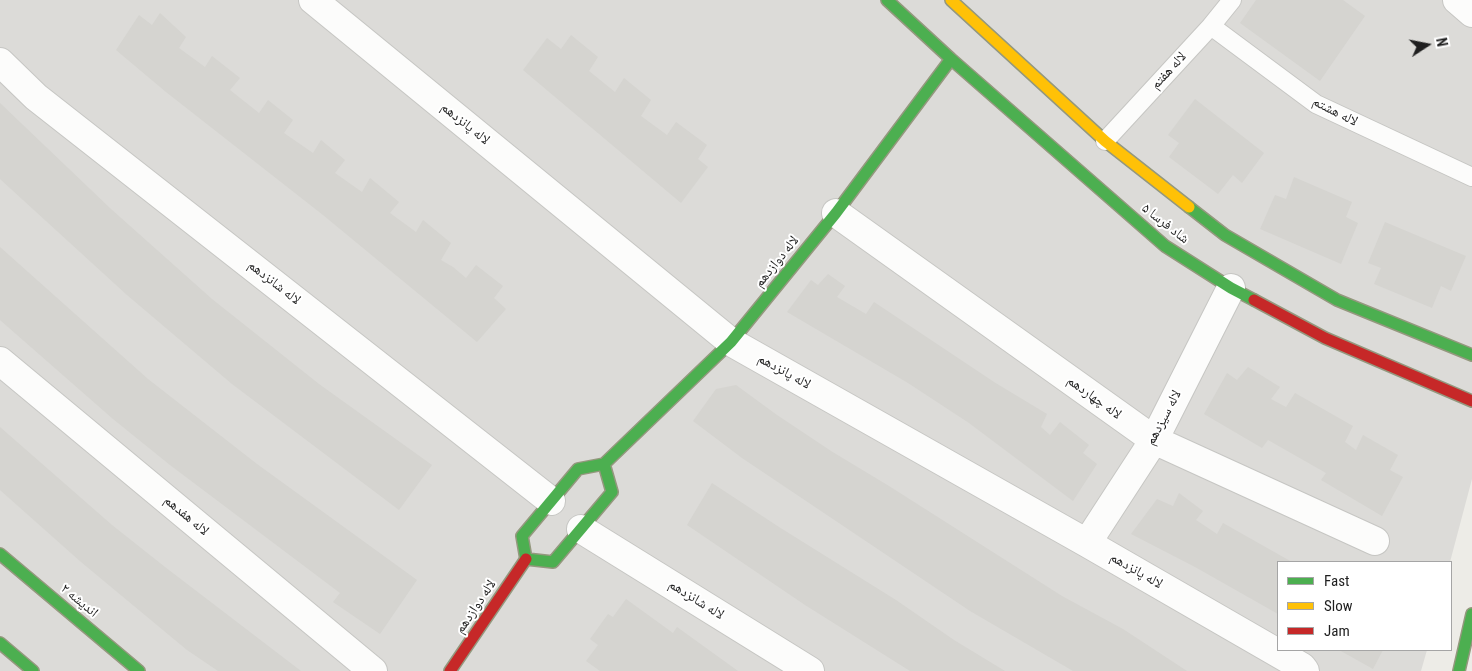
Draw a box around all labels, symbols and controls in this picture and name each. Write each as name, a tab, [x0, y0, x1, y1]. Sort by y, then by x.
north arrow	[1402, 20, 1452, 70]
text: N	[1433, 36, 1450, 48]
street label: لاله هفتم	[1148, 49, 1190, 93]
street label: لاله هشتم	[1310, 93, 1360, 131]
street label: لاله پانزدهم	[437, 99, 493, 149]
street label: شاد فرسا ۵	[1138, 200, 1192, 248]
street label: لاله دوازدهم	[751, 233, 803, 291]
street label: لاله شانزدهم	[244, 257, 304, 309]
street label: لاله پانزدهم	[755, 351, 813, 393]
street label: لاله چهاردهم	[1063, 373, 1125, 423]
street label: لاله سیزدهم	[1143, 388, 1185, 448]
street label: لاله هفدهم	[160, 492, 212, 540]
street label: لاله پانزدهم	[1107, 549, 1165, 593]
legend	[1277, 561, 1452, 651]
text: Fast	[1324, 572, 1349, 590]
street label: لاله شانزدهم	[665, 576, 727, 624]
street label: لاله دوازدهم	[452, 577, 500, 637]
street label: اندیشه ۲	[57, 581, 101, 621]
text: Slow	[1324, 597, 1353, 615]
text: Jam	[1324, 622, 1350, 640]

